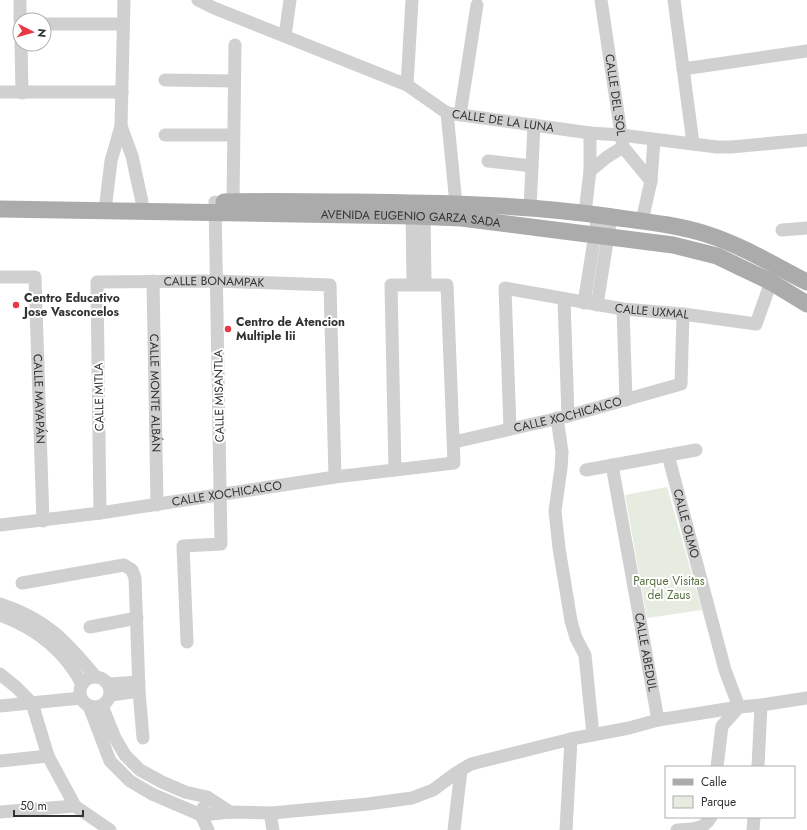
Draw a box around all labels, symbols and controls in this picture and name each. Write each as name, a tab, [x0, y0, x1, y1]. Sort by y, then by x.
north arrow	[12, 12, 52, 52]
text: N	[34, 28, 50, 38]
street label: CALLE DEL SOL	[600, 53, 630, 138]
street label: CALLE DE LA LUNA	[451, 105, 555, 137]
street label: AVENIDA EUGENIO GARZA SADA	[321, 205, 502, 232]
street label: CALLE BONAMPAK	[164, 272, 265, 292]
place label: Centro Educativo Jose Vasconcelos	[22, 289, 120, 321]
street label: CALLE UXMAL	[613, 299, 691, 324]
marker: Centro Educativo Jose Vasconcelos	[11, 300, 21, 310]
place label: Centro de Atencion Multiple Iii	[236, 313, 345, 345]
marker: Centro de Atencion Multiple Iii	[223, 324, 233, 334]
street label: CALLE MONTE ALBÁN	[145, 334, 165, 452]
street label: CALLE MISANTLA	[209, 349, 229, 442]
street label: CALLE MAYAPÁN	[29, 354, 49, 444]
street label: CALLE MITLA	[89, 362, 109, 432]
street label: CALLE XOCHICALCO	[512, 392, 624, 437]
street label: CALLE XOCHICALCO	[171, 476, 283, 511]
street label: CALLE OLMO	[668, 487, 704, 560]
park label: Parque Visitas del Zaus	[633, 572, 705, 604]
street label: CALLE ABEDUL	[630, 611, 662, 693]
legend	[665, 766, 795, 818]
text: Calle	[701, 773, 727, 791]
scale bar	[14, 792, 83, 818]
text: Parque	[701, 793, 736, 811]
text: 50 m	[20, 797, 47, 815]

